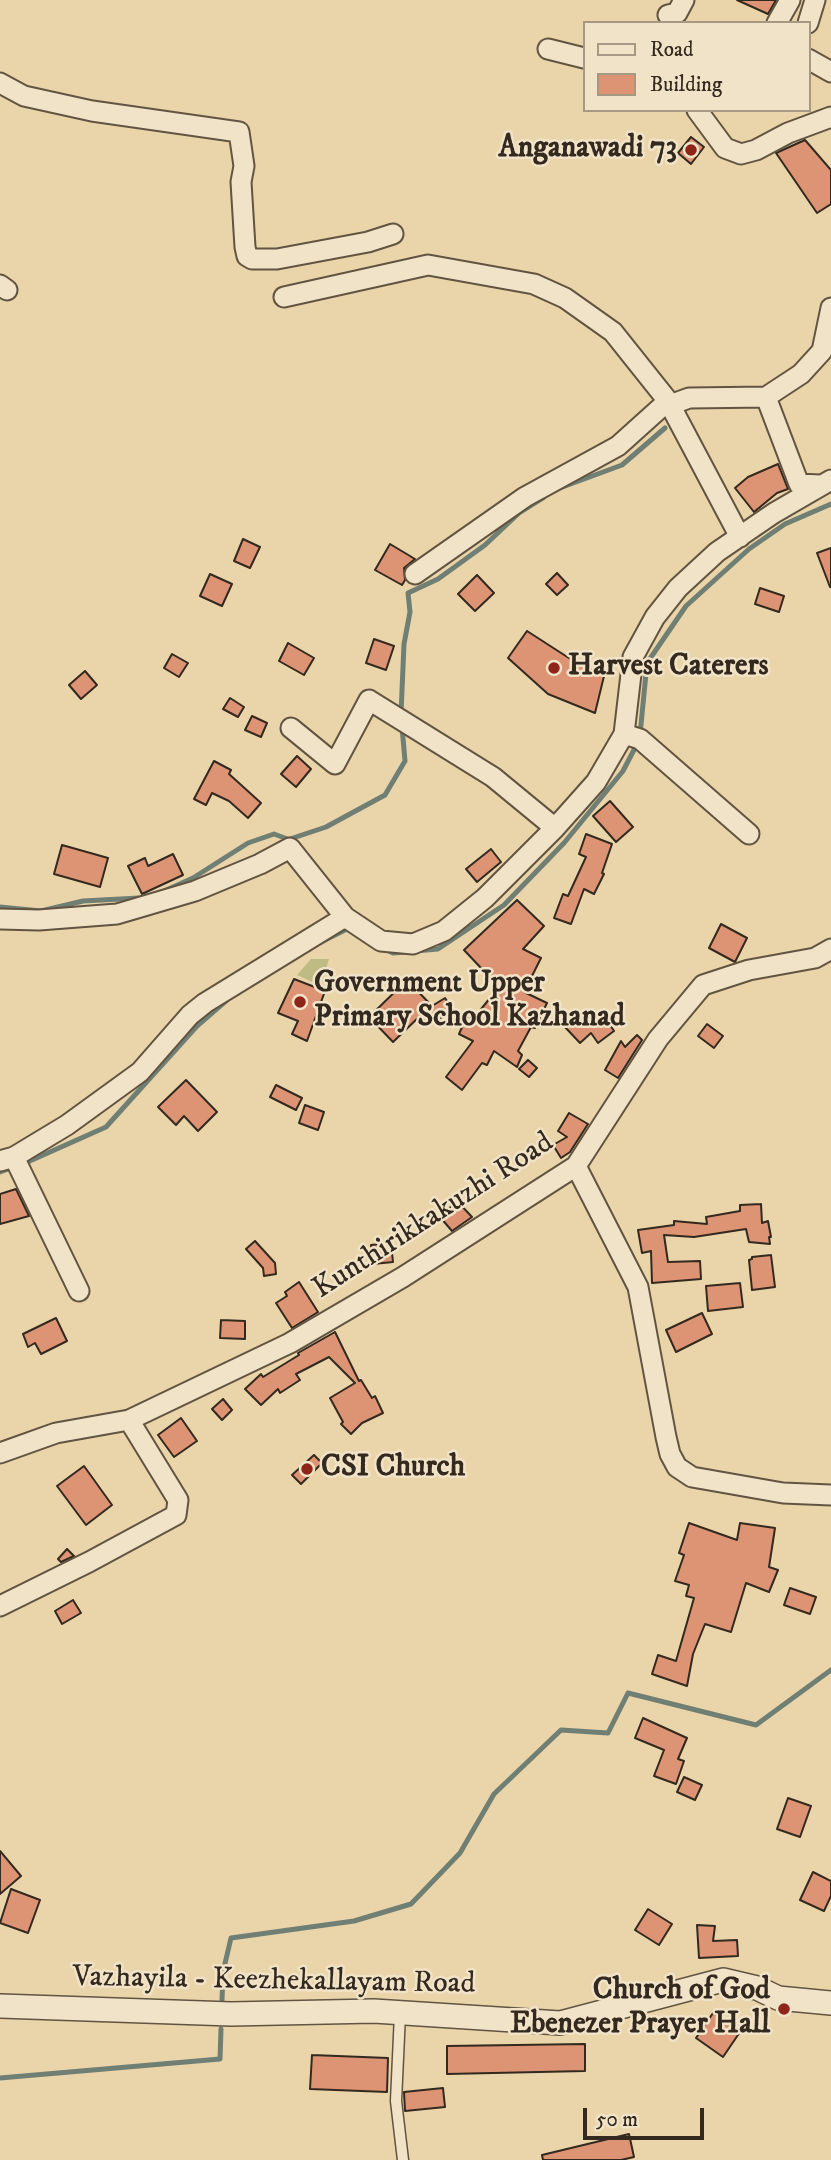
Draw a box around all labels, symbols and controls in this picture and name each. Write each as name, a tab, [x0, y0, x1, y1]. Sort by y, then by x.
legend	[582, 21, 810, 112]
text: Road	[650, 37, 694, 63]
text: Building	[650, 72, 722, 98]
place label: Anganawadi 73	[499, 132, 677, 168]
marker: Anganawadi 73	[683, 142, 699, 158]
place label: Harvest Caterers	[568, 650, 769, 686]
marker: Harvest Caterers	[546, 660, 562, 676]
place label: Government Upper Primary School Kazhanad	[314, 967, 625, 1038]
marker: Government Upper Primary School Kazhanad	[292, 994, 308, 1010]
street label: Kunthirikkakuzhi Road	[307, 1126, 561, 1308]
place label: CSI Church	[321, 1451, 465, 1487]
marker: CSI Church	[299, 1461, 315, 1477]
street label: Vazhayila - Keezhekallayam Road	[72, 1960, 476, 2004]
place label: Church of God Ebenezer Prayer Hall	[510, 1974, 770, 2044]
marker: Church of God Ebenezer Prayer Hall	[776, 2001, 792, 2017]
scale bar	[586, 2094, 707, 2138]
text: 50 m	[596, 2107, 638, 2133]

